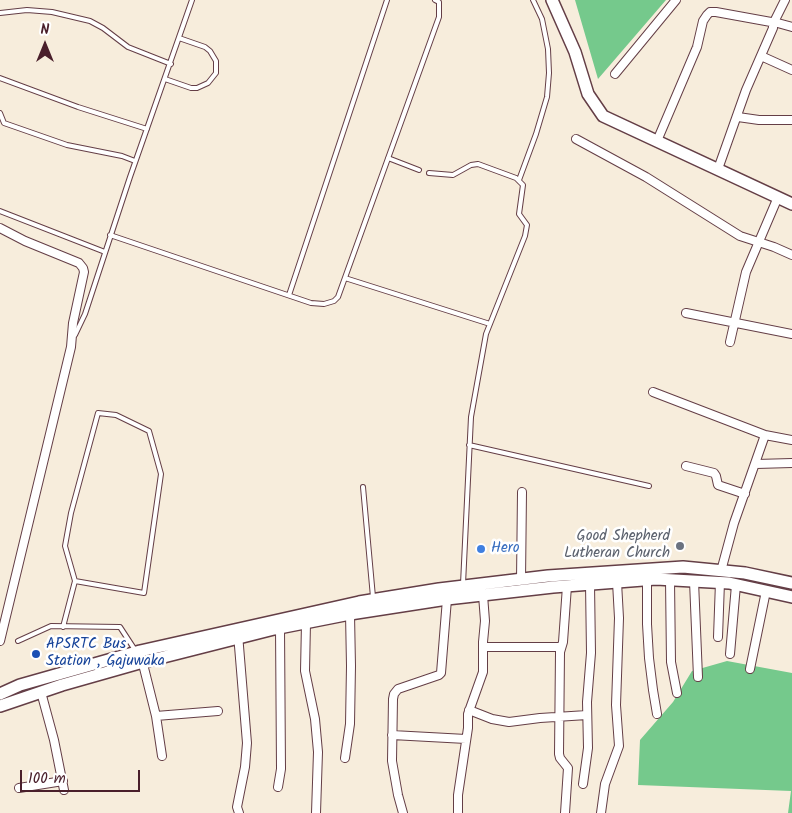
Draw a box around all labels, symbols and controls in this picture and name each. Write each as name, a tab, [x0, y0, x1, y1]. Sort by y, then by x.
text: N	[41, 19, 49, 41]
north arrow	[20, 20, 70, 70]
place label: Good Shepherd Lutheran Church	[564, 528, 670, 563]
place label: Hero	[491, 540, 520, 558]
marker: Good Shepherd Lutheran Church	[674, 540, 686, 552]
marker: Hero	[475, 543, 487, 555]
place label: APSRTC Bus Station , Gajuwaka	[46, 636, 165, 671]
marker: APSRTC Bus Station , Gajuwaka	[30, 648, 42, 660]
scale bar	[22, 760, 142, 792]
text: 100 m	[28, 767, 66, 791]

